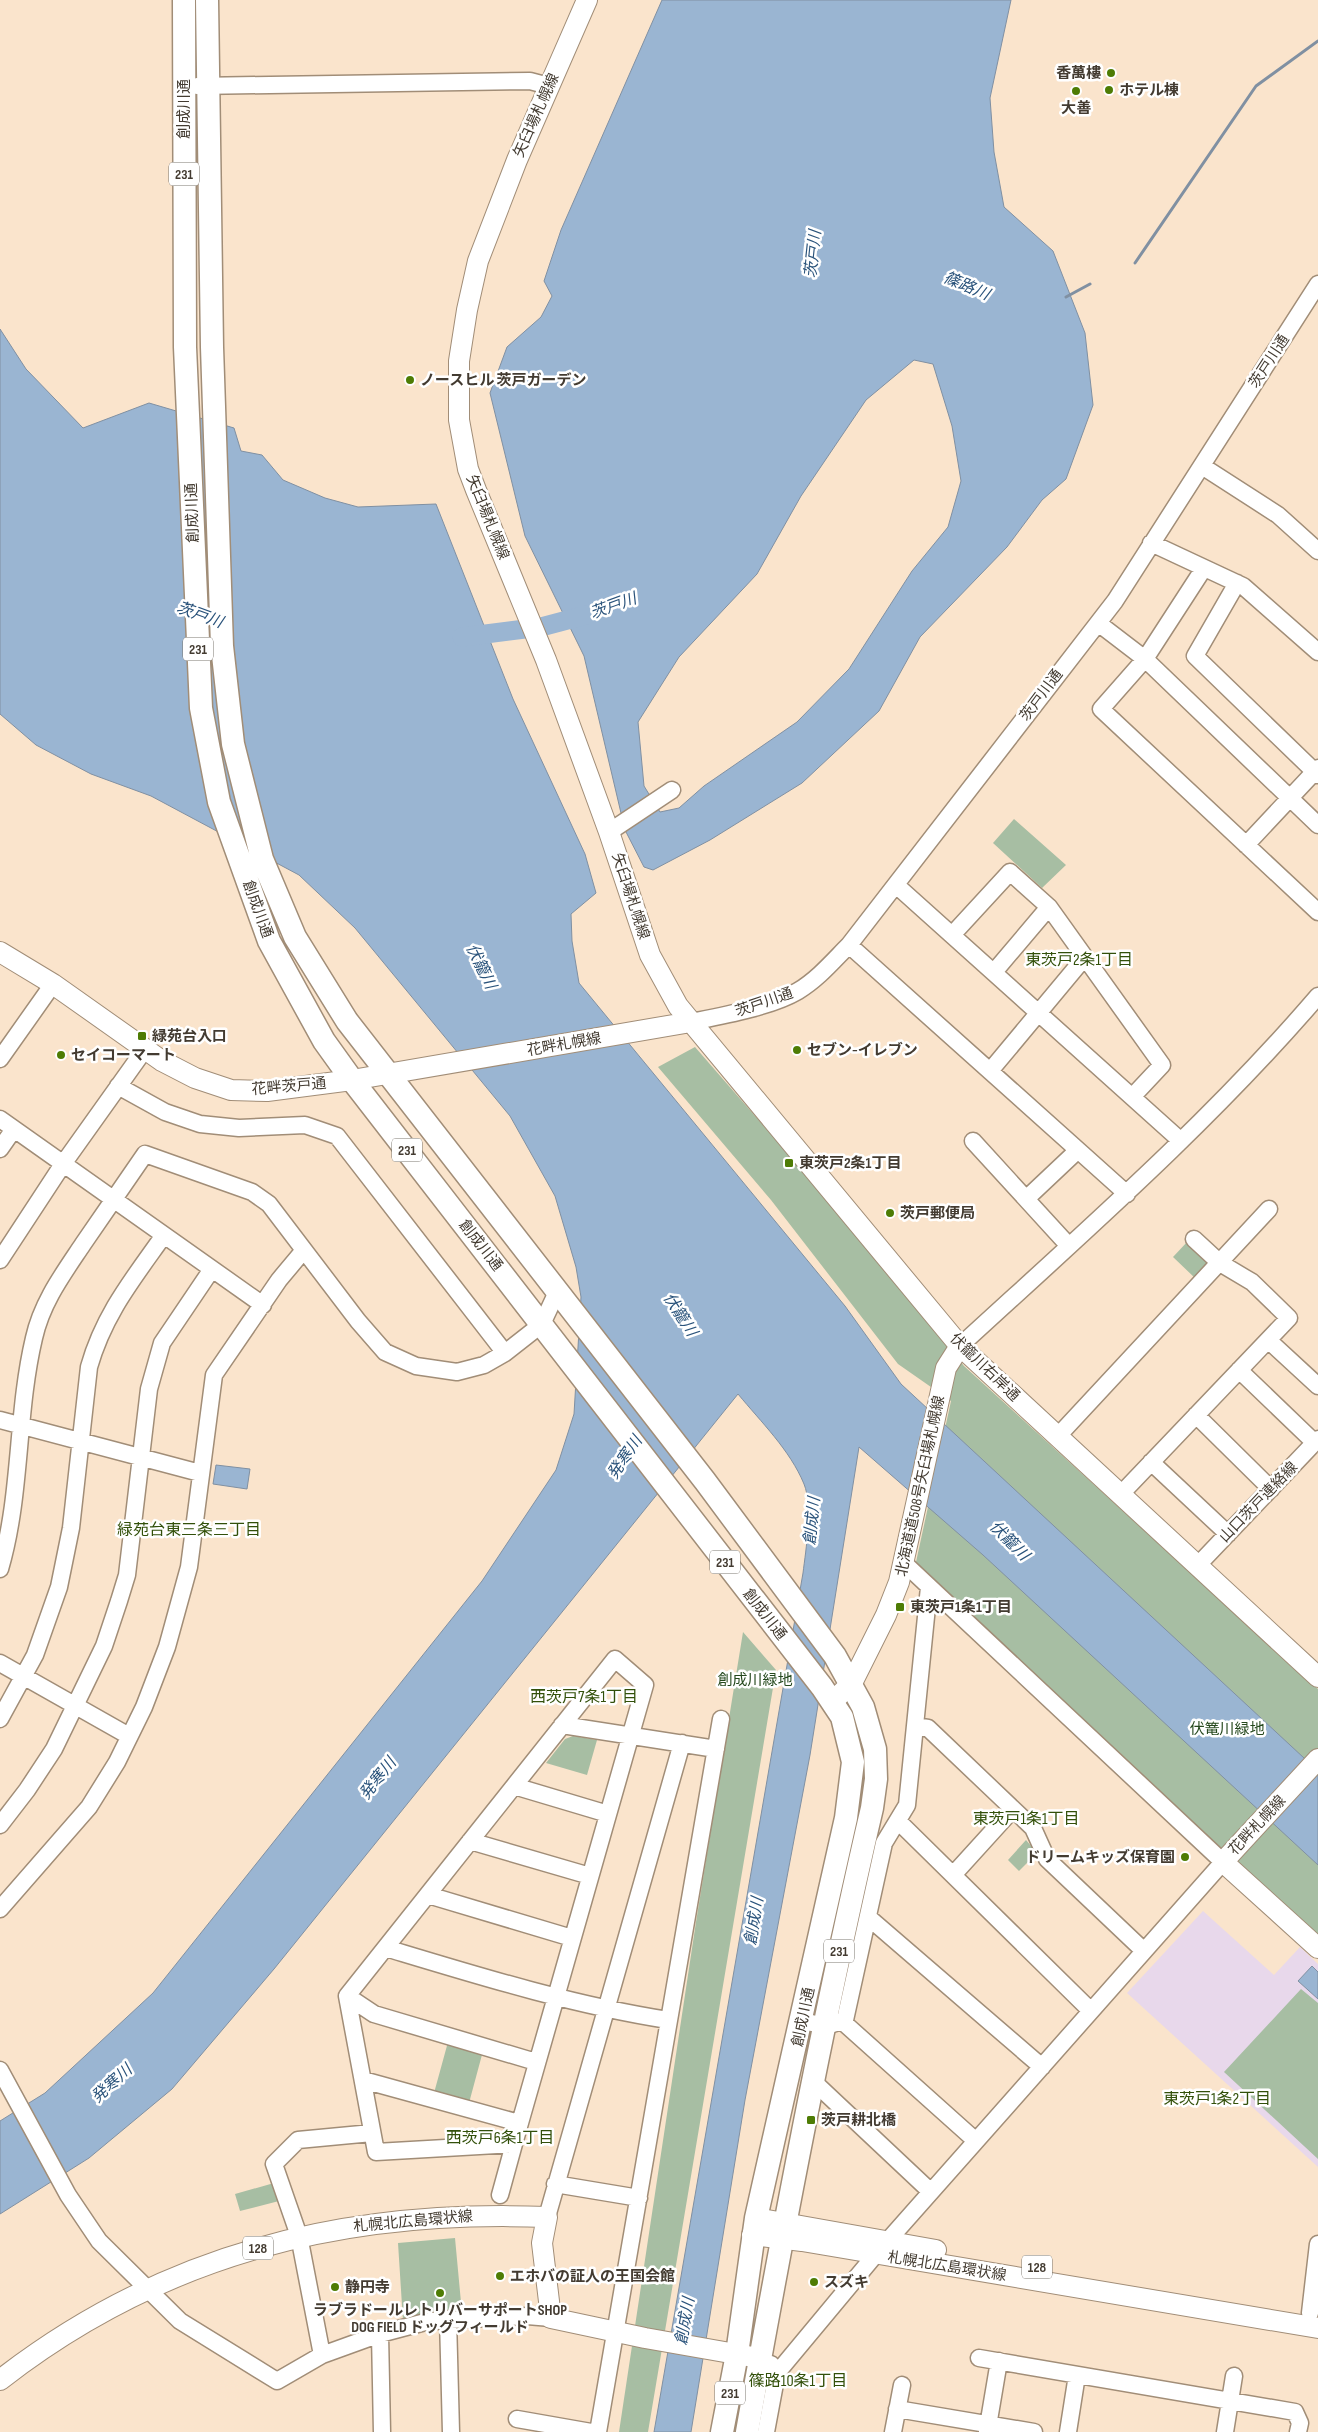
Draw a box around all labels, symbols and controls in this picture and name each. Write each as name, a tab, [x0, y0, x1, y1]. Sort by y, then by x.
place label: 香萬樓	[1056, 64, 1101, 83]
marker: 香萬樓	[1105, 67, 1117, 79]
street label: 矢臼場札幌線	[509, 70, 563, 160]
street label: 創成川通	[175, 79, 194, 139]
place label: ホテル棟	[1119, 81, 1179, 100]
marker: ホテル棟	[1103, 84, 1115, 96]
marker: 大善	[1070, 85, 1082, 97]
place label: 大善	[1061, 99, 1091, 118]
road number: 231	[169, 162, 199, 185]
water label: 茨戸川	[802, 227, 826, 279]
water label: 篠路川	[941, 268, 994, 305]
street label: 茨戸川通	[1245, 331, 1294, 392]
place label: ノースヒル 茨戸ガーデン	[420, 371, 587, 390]
marker: ノースヒル 茨戸ガーデン	[404, 374, 416, 386]
street label: 矢臼場札幌線	[462, 472, 513, 562]
street label: 創成川通	[182, 483, 203, 543]
water label: 茨戸川	[588, 589, 641, 624]
water label: 茨戸川	[174, 598, 227, 633]
road number: 231	[183, 638, 213, 661]
street label: 茨戸川通	[1016, 666, 1067, 725]
street label: 矢臼場札幌線	[608, 850, 653, 942]
street label: 創成川通	[238, 878, 277, 941]
water label: 伏籠川	[462, 941, 501, 994]
district label: 東茨戸2条1丁目	[1025, 951, 1133, 970]
street label: 茨戸川通	[733, 984, 796, 1021]
place label: 緑苑台入口	[152, 1027, 227, 1046]
street label: 花畔札幌線	[525, 1029, 603, 1060]
marker: 緑苑台入口	[136, 1030, 148, 1042]
place label: セブン-イレブン	[807, 1041, 918, 1060]
marker: セブン-イレブン	[791, 1044, 803, 1056]
place label: セイコーマート	[71, 1046, 176, 1065]
marker: セイコーマート	[55, 1049, 67, 1061]
street label: 花畔茨戸通	[251, 1074, 327, 1099]
road number: 231	[392, 1138, 422, 1162]
place label: 東茨戸2条1丁目	[799, 1154, 901, 1173]
marker: 東茨戸2条1丁目	[783, 1157, 795, 1169]
place label: 茨戸郵便局	[900, 1204, 975, 1223]
marker: 茨戸郵便局	[884, 1207, 896, 1219]
street label: 創成川通	[455, 1216, 507, 1275]
water label: 伏籠川	[659, 1290, 702, 1342]
street label: 伏籠川右岸通	[946, 1329, 1024, 1405]
street label: 北海道道508号矢臼場札幌線	[892, 1394, 949, 1578]
water label: 発寒川	[604, 1431, 648, 1483]
street label: 山口茨戸連絡線	[1215, 1458, 1302, 1547]
water label: 創成川	[801, 1494, 825, 1546]
water label: 伏籠川	[985, 1517, 1034, 1566]
district label: 緑苑台東三条三丁目	[117, 1521, 261, 1540]
road number: 231	[710, 1550, 740, 1574]
street label: 創成川通	[739, 1585, 791, 1644]
place label: 東茨戸1条1丁目	[910, 1598, 1012, 1617]
marker: 東茨戸1条1丁目	[894, 1601, 906, 1613]
park label: 創成川緑地	[717, 1671, 793, 1690]
district label: 西茨戸7条1丁目	[530, 1688, 638, 1707]
park label: 伏篭川緑地	[1189, 1720, 1265, 1739]
water label: 発寒川	[356, 1753, 402, 1804]
street label: 花畔札幌線	[1225, 1791, 1290, 1859]
district label: 東茨戸1条1丁目	[972, 1810, 1080, 1829]
place label: ドリームキッズ保育園	[1025, 1848, 1175, 1867]
marker: ドリームキッズ保育園	[1179, 1851, 1191, 1863]
water label: 創成川	[741, 1894, 768, 1946]
road number: 231	[824, 1940, 854, 1962]
street label: 創成川通	[788, 1986, 819, 2048]
water label: 発寒川	[88, 2060, 138, 2107]
district label: 東茨戸1条2丁目	[1163, 2090, 1271, 2109]
place label: 茨戸耕北橋	[821, 2111, 897, 2130]
marker: 茨戸耕北橋	[805, 2114, 817, 2126]
district label: 西茨戸6条1丁目	[446, 2129, 554, 2148]
street label: 札幌北広島環状線	[352, 2207, 474, 2236]
road number: 128	[243, 2236, 273, 2260]
street label: 札幌北広島環状線	[886, 2248, 1008, 2285]
road number: 128	[1022, 2256, 1052, 2278]
place label: エホバの証人の王国会館	[510, 2267, 675, 2286]
marker: エホバの証人の王国会館	[494, 2270, 506, 2282]
place label: スズキ	[824, 2273, 869, 2292]
marker: スズキ	[808, 2276, 820, 2288]
place label: 静円寺	[345, 2278, 390, 2297]
marker: 静円寺	[329, 2281, 341, 2293]
marker: ラブラドールレトリバーサポートSHOP DOG FIELD ドッグフィールド	[434, 2287, 446, 2299]
water label: 創成川	[672, 2294, 699, 2347]
place label: ラブラドールレトリバーサポートSHOP DOG FIELD ドッグフィールド	[313, 2301, 567, 2337]
district label: 篠路10条1丁目	[749, 2372, 847, 2391]
road number: 231	[715, 2382, 745, 2404]

